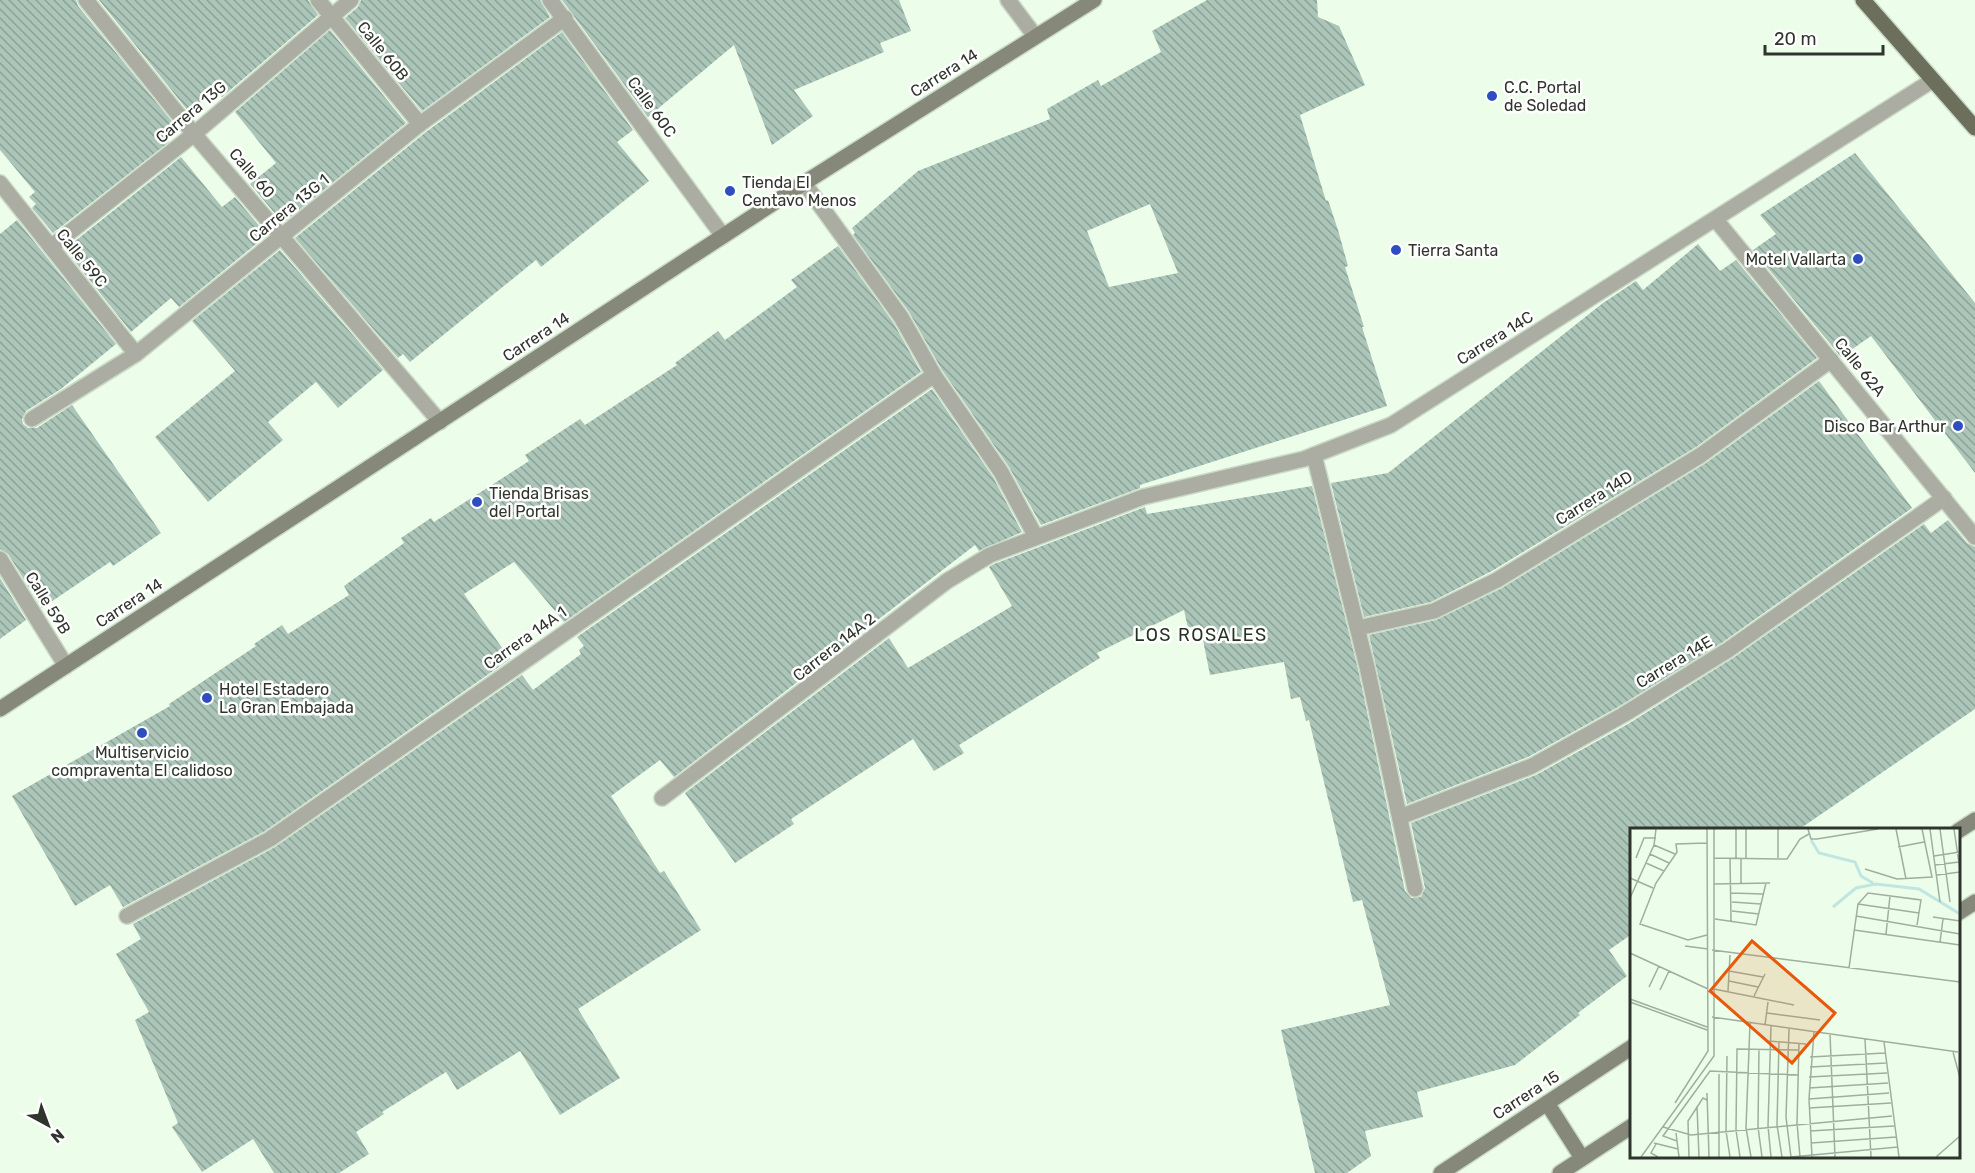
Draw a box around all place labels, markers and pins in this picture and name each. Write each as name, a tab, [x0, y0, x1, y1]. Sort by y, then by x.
place label: C.C. Portal de Soledad	[1504, 78, 1586, 115]
marker: C.C. Portal de Soledad	[1485, 89, 1499, 103]
place label: Tienda El Centavo Menos	[742, 173, 857, 210]
marker: Tienda El Centavo Menos	[723, 184, 737, 198]
place label: Tierra Santa	[1408, 241, 1498, 260]
marker: Tierra Santa	[1389, 243, 1403, 257]
place label: Motel Vallarta	[1745, 250, 1846, 269]
marker: Motel Vallarta	[1851, 252, 1865, 266]
place label: Disco Bar Arthur	[1824, 417, 1946, 436]
marker: Disco Bar Arthur	[1951, 419, 1965, 433]
place label: Tienda Brisas del Portal	[489, 484, 589, 521]
marker: Tienda Brisas del Portal	[470, 495, 484, 509]
place label: Hotel Estadero La Gran Embajada	[219, 680, 354, 717]
marker: Hotel Estadero La Gran Embajada	[200, 691, 214, 705]
marker: Multiservicio compraventa El calidoso	[135, 726, 149, 740]
place label: Multiservicio compraventa El calidoso	[51, 743, 233, 780]

